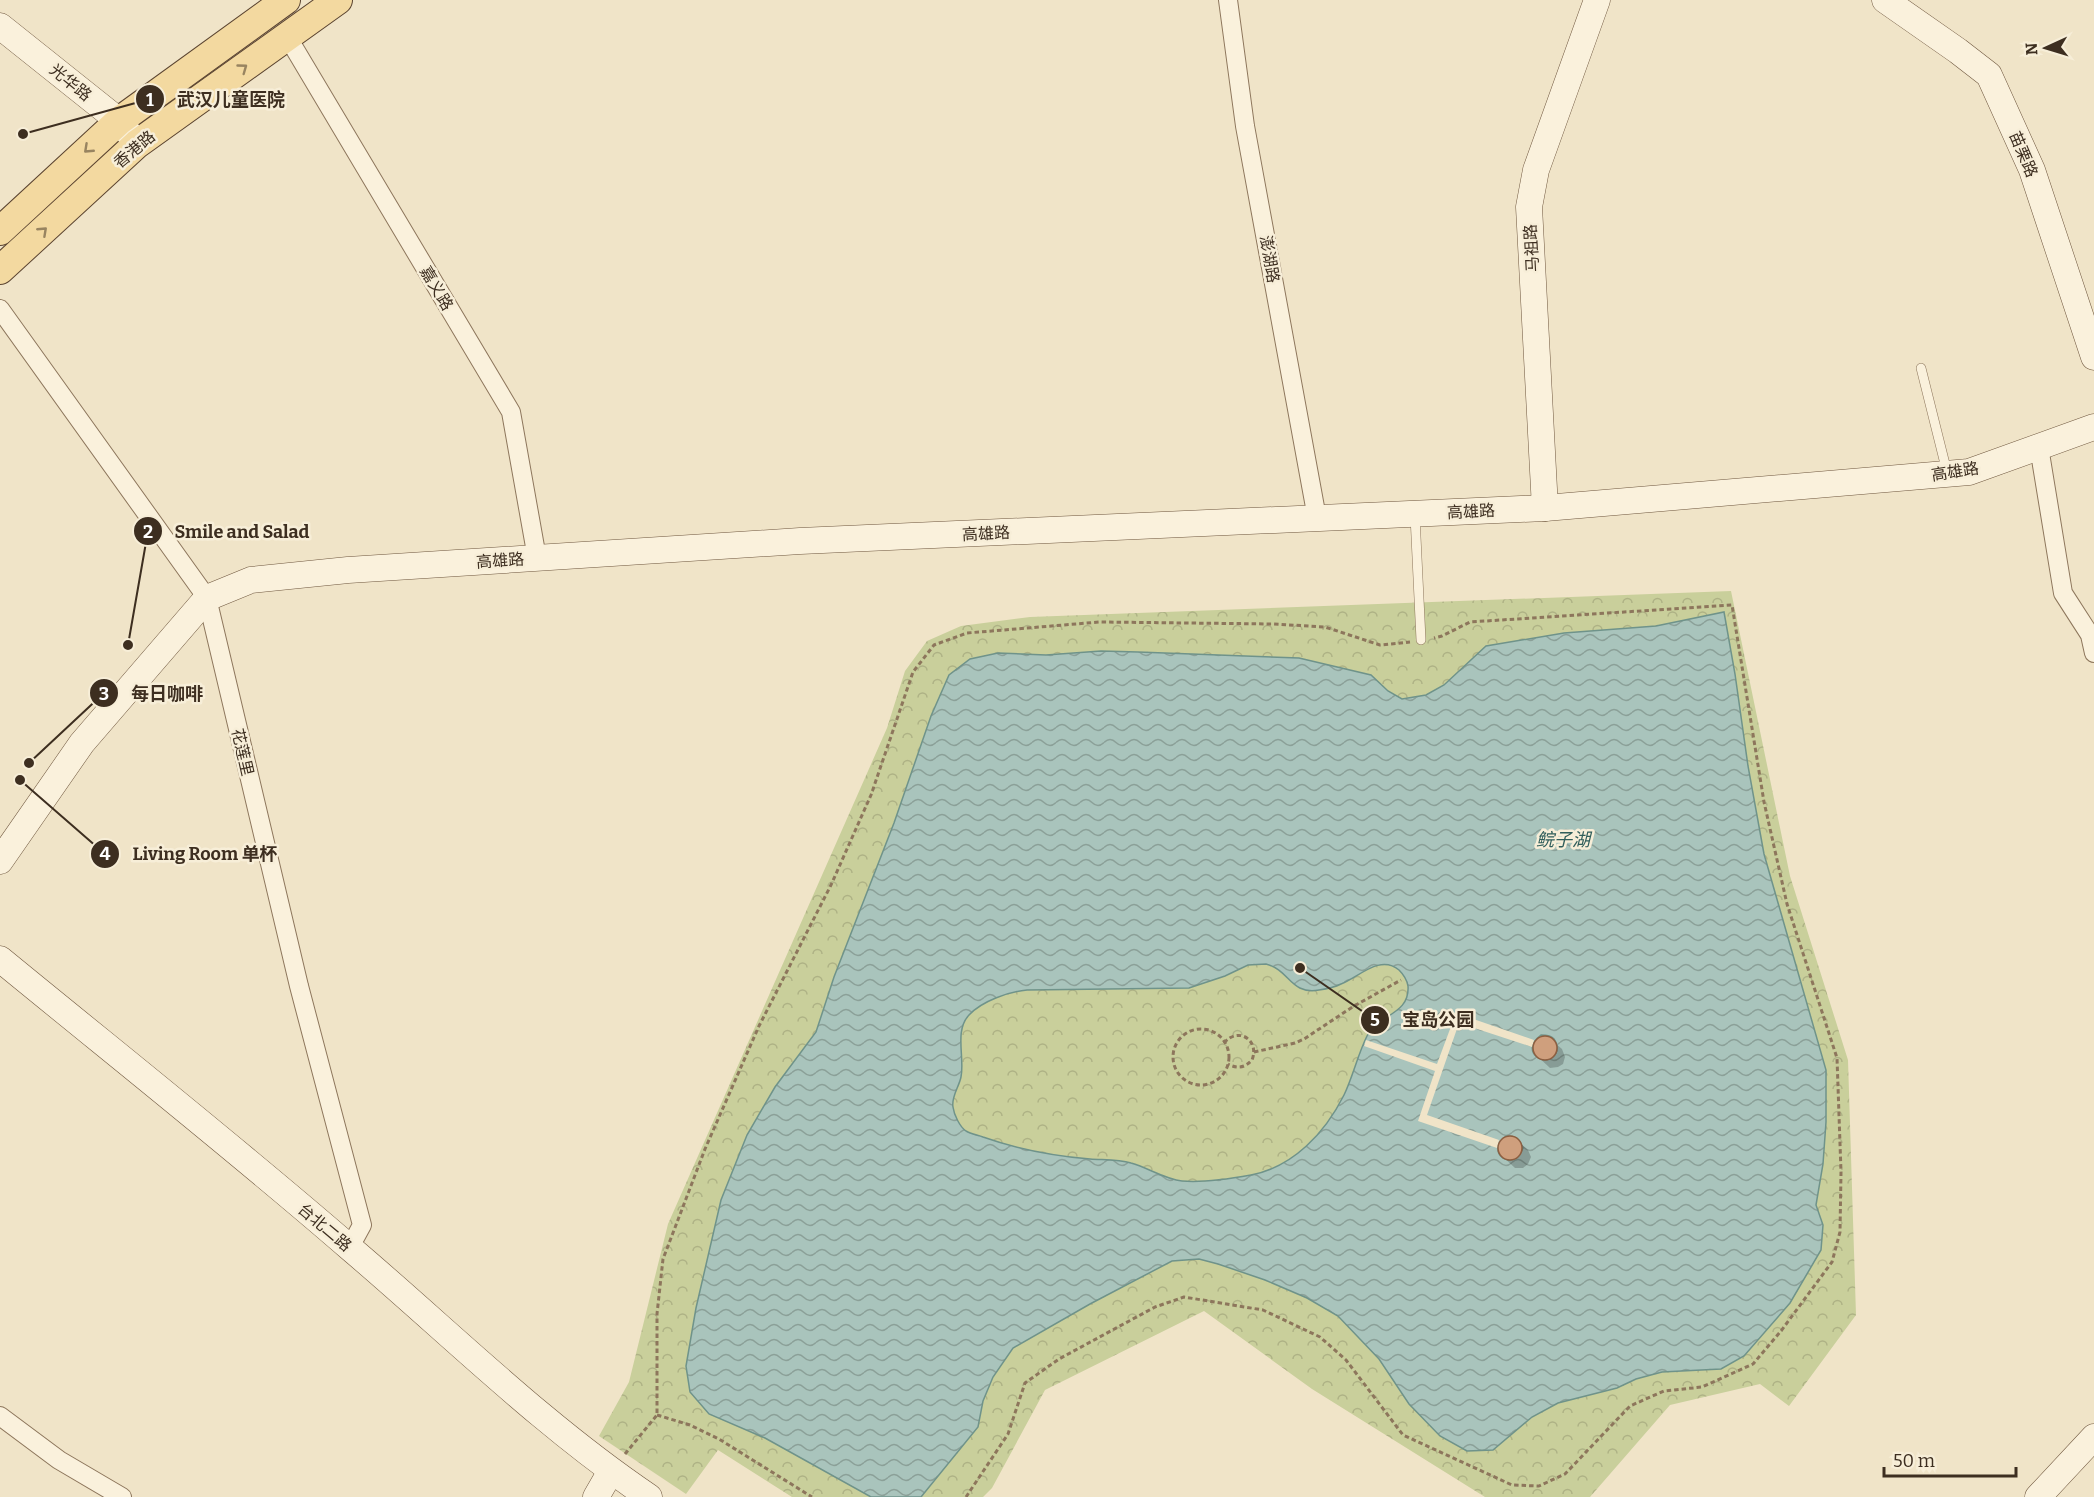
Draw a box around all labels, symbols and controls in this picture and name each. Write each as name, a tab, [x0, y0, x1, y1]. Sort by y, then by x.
north arrow	[2016, 18, 2076, 78]
text: N	[2022, 42, 2041, 56]
street label: 光华路	[46, 60, 95, 105]
one-way arrow	[236, 64, 247, 75]
callout: 武汉儿童医院	[135, 81, 297, 117]
text: 1	[146, 89, 154, 111]
text: 武汉儿童医院	[177, 89, 285, 111]
street label: 香港路	[110, 127, 159, 172]
street label: 苗栗路	[2005, 128, 2042, 180]
one-way arrow	[85, 142, 95, 153]
street label: 马祖路	[1521, 224, 1542, 272]
one-way arrow	[36, 227, 47, 238]
street label: 澎湖路	[1256, 234, 1283, 284]
street label: 嘉义路	[416, 263, 457, 314]
street label: 高雄路	[1930, 458, 1980, 485]
street label: 高雄路	[1447, 501, 1495, 522]
callout: Smile and Salad	[133, 513, 322, 549]
text: 2	[143, 521, 153, 543]
text: Smile and Salad	[175, 521, 310, 543]
street label: 高雄路	[962, 523, 1010, 544]
street label: 高雄路	[475, 549, 525, 572]
callout: 每日咖啡	[89, 675, 215, 711]
text: 3	[99, 683, 109, 705]
text: 每日咖啡	[131, 683, 203, 705]
street label: 花莲里	[228, 727, 257, 778]
water label: 鲩子湖	[1536, 829, 1593, 851]
callout: Living Room 单杯	[90, 836, 289, 872]
text: 4	[100, 843, 111, 865]
text: Living Room 单杯	[133, 843, 277, 865]
callout: 宝岛公园	[1360, 1002, 1486, 1038]
text: 5	[1370, 1009, 1380, 1031]
text: 宝岛公园	[1402, 1009, 1474, 1031]
street label: 台北二路	[294, 1200, 355, 1255]
scale bar	[1884, 1440, 2016, 1478]
text: 50 m	[1893, 1450, 1935, 1472]

